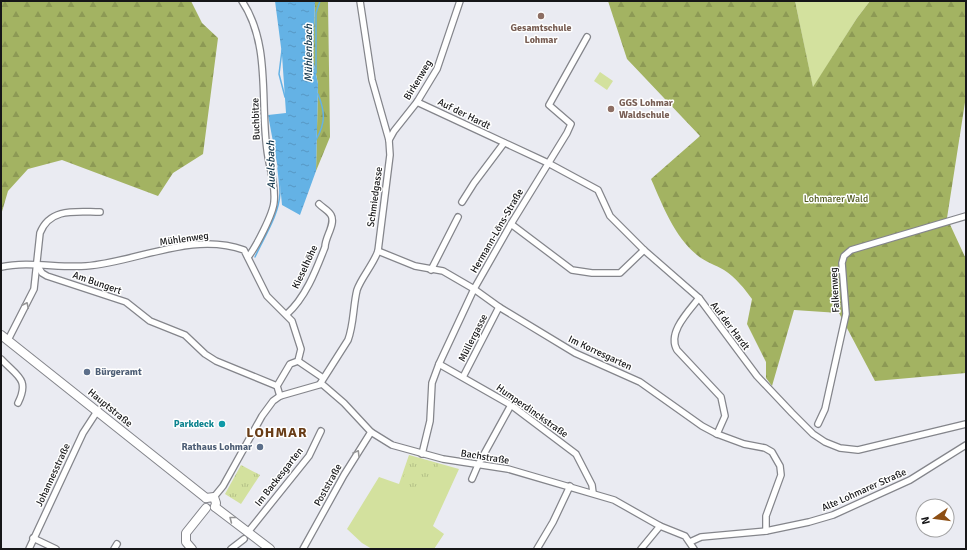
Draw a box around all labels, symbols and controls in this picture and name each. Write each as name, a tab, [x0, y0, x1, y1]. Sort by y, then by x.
marker: Gesamtschule Lohmar	[536, 11, 546, 21]
place label: Gesamtschule Lohmar	[511, 22, 572, 46]
water label: Mühlenbach	[302, 23, 315, 82]
street label: Birkenweg	[401, 58, 435, 102]
street label: Auf der Hardt	[436, 96, 493, 132]
place label: GGS Lohmar Waldschule	[619, 97, 673, 121]
street label: Buchbitze	[249, 98, 263, 140]
marker: GGS Lohmar Waldschule	[606, 104, 616, 114]
water label: Auelsbach	[264, 140, 278, 189]
street label: Schmiedgasse	[365, 166, 385, 228]
street label: Hermann-Löns-Straße	[468, 187, 526, 275]
park label: Lohmarer Wald	[804, 193, 868, 205]
street label: Mühlenweg	[159, 230, 209, 248]
street label: Kieselhöhe	[290, 243, 320, 291]
street label: Falkenweg	[828, 267, 842, 313]
street label: Am Bungert	[71, 269, 124, 297]
street label: Auf der Hardt	[708, 299, 752, 353]
one-way arrow	[21, 302, 29, 310]
street label: Müllergasse	[456, 312, 490, 364]
street label: Im Korresgarten	[566, 333, 634, 373]
place label: Bürgeramt	[95, 366, 142, 378]
marker: Bürgeramt	[82, 367, 92, 377]
street label: Humperdinckstraße	[494, 382, 570, 440]
street label: Hauptstraße	[85, 386, 135, 430]
place label: Parkdeck	[174, 418, 215, 430]
marker: Parkdeck	[217, 419, 227, 429]
district label: LOHMAR	[246, 424, 308, 441]
place label: Rathaus Lohmar	[181, 441, 252, 453]
street label: Johannesstraße	[33, 442, 73, 508]
marker: Rathaus Lohmar	[255, 442, 265, 452]
street label: Im Backesgarten	[252, 445, 306, 509]
street label: Bachstraße	[460, 447, 510, 467]
one-way arrow	[352, 450, 359, 457]
street label: Poststraße	[312, 462, 344, 508]
street label: Alte Lohmarer Straße	[820, 466, 908, 514]
north arrow	[915, 498, 955, 538]
text: N	[919, 515, 933, 526]
one-way arrow	[229, 517, 236, 524]

